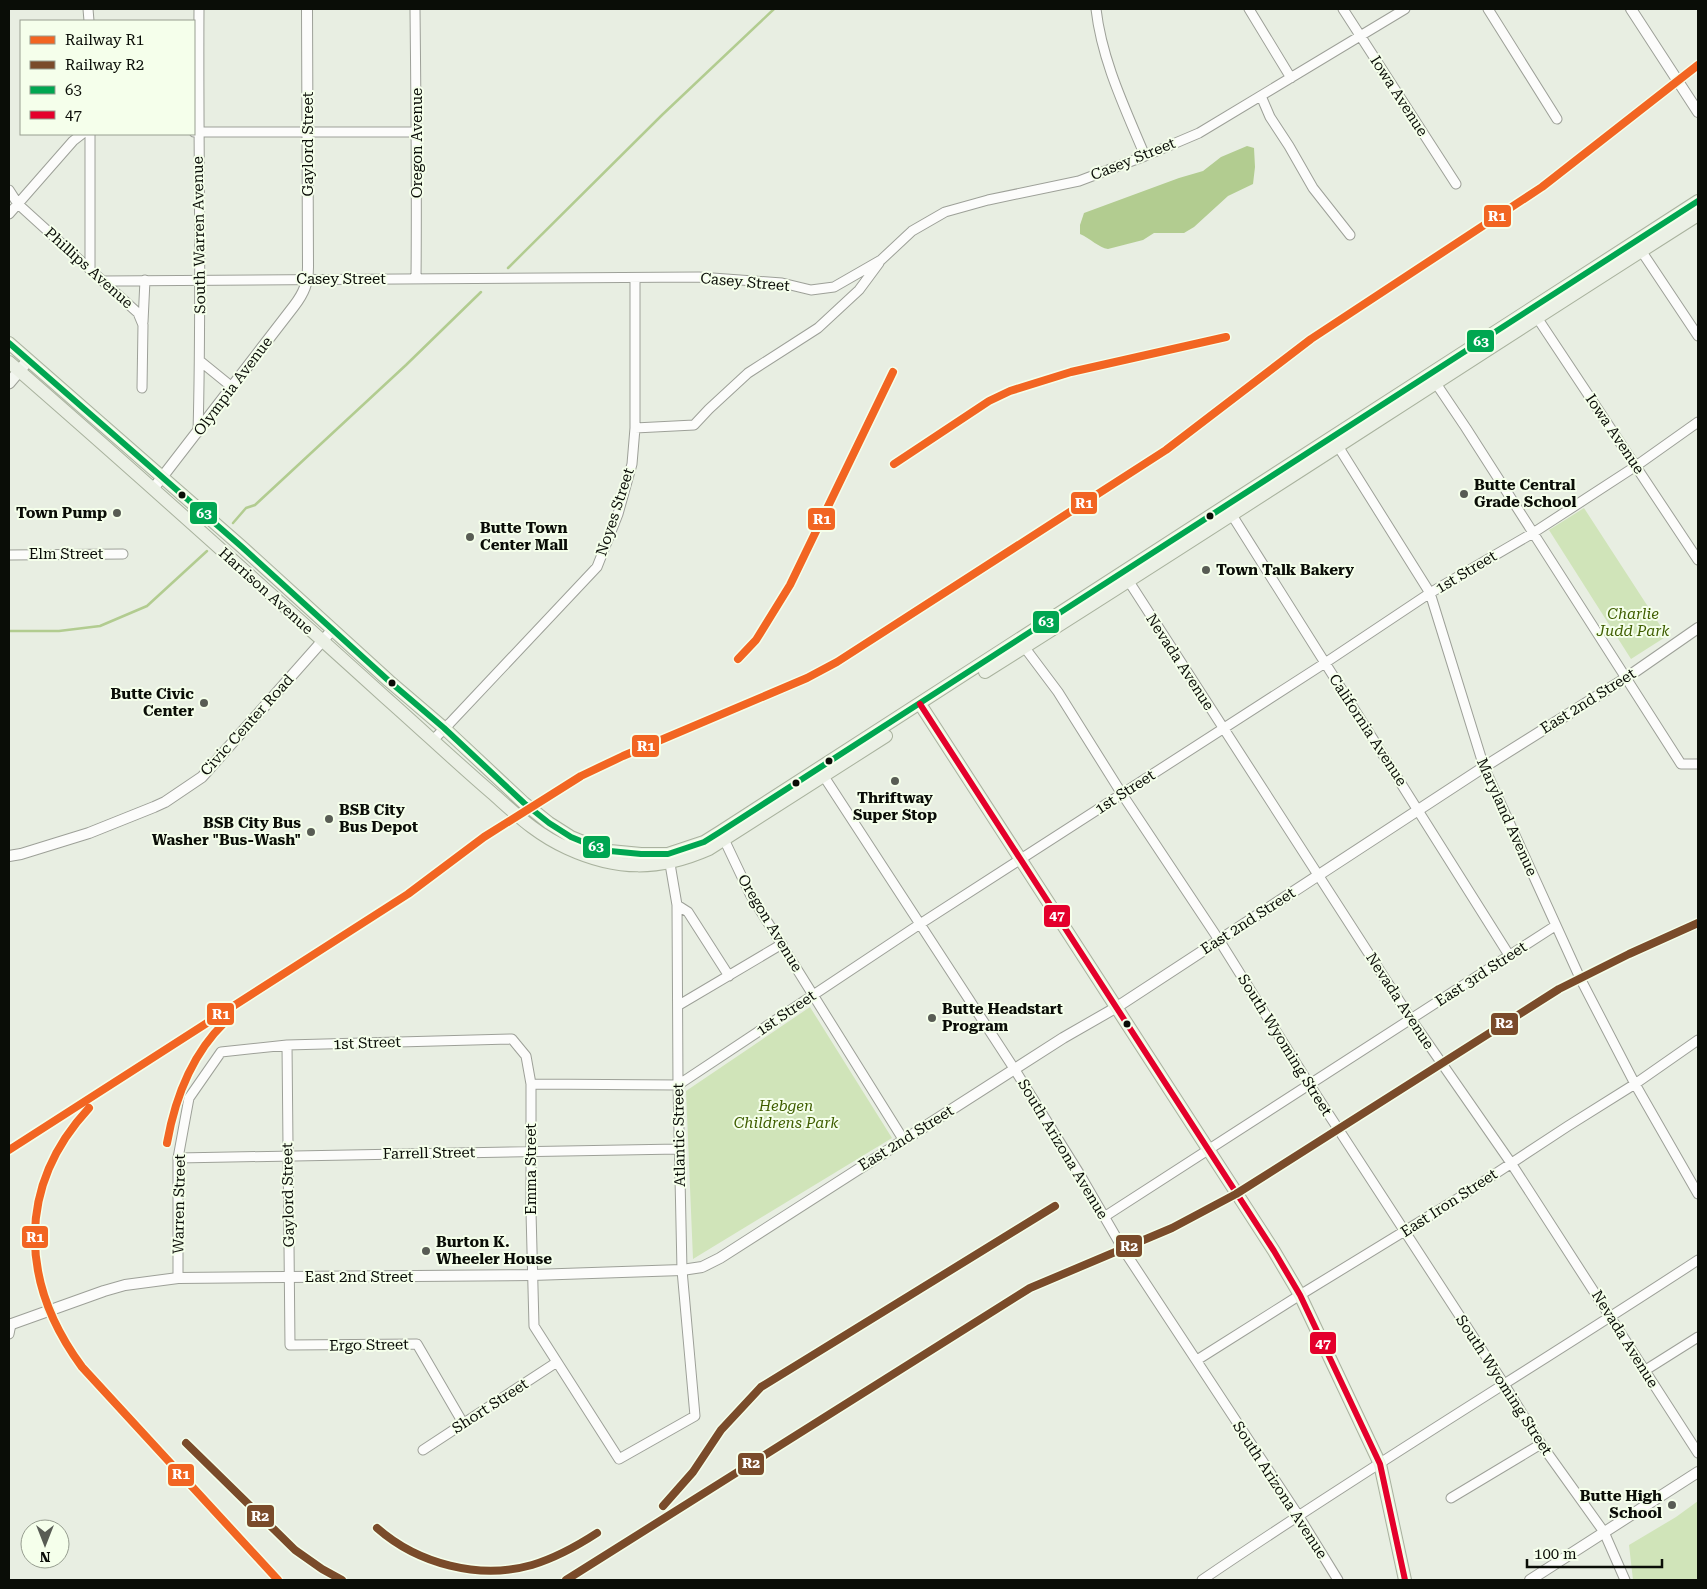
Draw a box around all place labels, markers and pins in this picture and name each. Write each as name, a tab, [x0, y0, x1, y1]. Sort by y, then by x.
place label: Butte Central Grade School	[1474, 476, 1576, 511]
marker: Butte Central Grade School	[1458, 488, 1470, 500]
unlabelled marker	[177, 490, 187, 500]
place label: Town Pump	[16, 504, 107, 522]
marker: Town Pump	[111, 507, 123, 519]
unlabelled marker	[1205, 511, 1215, 521]
place label: Butte Town Center Mall	[480, 519, 568, 554]
marker: Butte Town Center Mall	[464, 531, 476, 543]
place label: Town Talk Bakery	[1216, 561, 1354, 579]
marker: Town Talk Bakery	[1200, 564, 1212, 576]
unlabelled marker	[387, 678, 397, 688]
place label: Butte Civic Center	[111, 685, 194, 720]
marker: Butte Civic Center	[198, 697, 210, 709]
unlabelled marker	[824, 756, 834, 766]
marker: Thriftway Super Stop	[889, 775, 901, 787]
unlabelled marker	[791, 778, 801, 788]
place label: Thriftway Super Stop	[853, 789, 937, 824]
place label: BSB City Bus Depot	[339, 801, 418, 836]
marker: BSB City Bus Depot	[323, 813, 335, 825]
place label: BSB City Bus Washer "Bus-Wash"	[152, 814, 301, 849]
marker: BSB City Bus Washer "Bus-Wash"	[305, 826, 317, 838]
place label: Butte Headstart Program	[942, 1000, 1063, 1035]
marker: Butte Headstart Program	[926, 1012, 938, 1024]
unlabelled marker	[1122, 1019, 1132, 1029]
place label: Burton K. Wheeler House	[436, 1233, 552, 1268]
marker: Burton K. Wheeler House	[420, 1245, 432, 1257]
place label: Butte High School	[1580, 1487, 1662, 1522]
marker: Butte High School	[1666, 1499, 1678, 1511]

